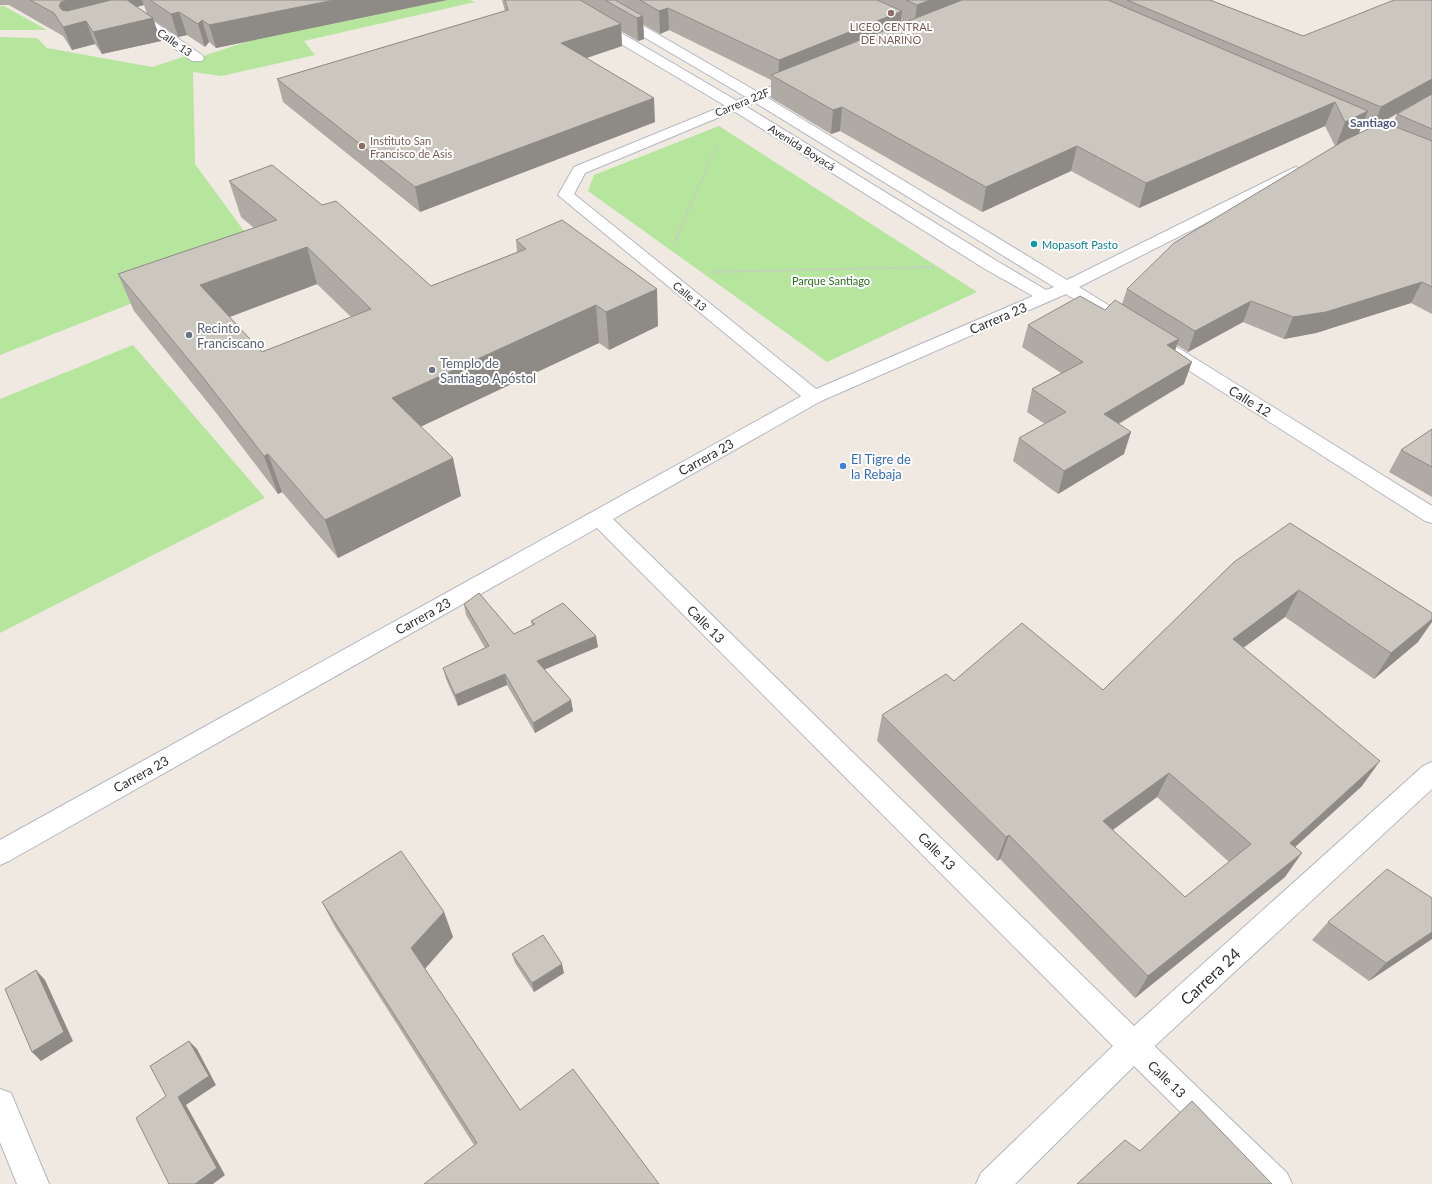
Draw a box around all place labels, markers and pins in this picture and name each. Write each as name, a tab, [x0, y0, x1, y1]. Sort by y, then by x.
marker: LICEO CENTRAL DE NARIÑO	[886, 8, 896, 18]
place label: LICEO CENTRAL DE NARIÑO	[850, 20, 933, 46]
place label: Instituto San Francisco de Asis	[370, 134, 452, 160]
marker: Instituto San Francisco de Asis	[357, 141, 367, 151]
place label: Mopasoft Pasto	[1042, 238, 1118, 251]
marker: Mopasoft Pasto	[1029, 239, 1039, 249]
place label: Recinto Franciscano	[197, 320, 264, 351]
marker: Recinto Franciscano	[184, 330, 194, 340]
place label: Templo de Santiago Apóstol	[440, 355, 536, 386]
marker: Templo de Santiago Apóstol	[427, 365, 437, 375]
place label: El Tigre de la Rebaja	[851, 451, 911, 482]
marker: El Tigre de la Rebaja	[838, 461, 848, 471]

